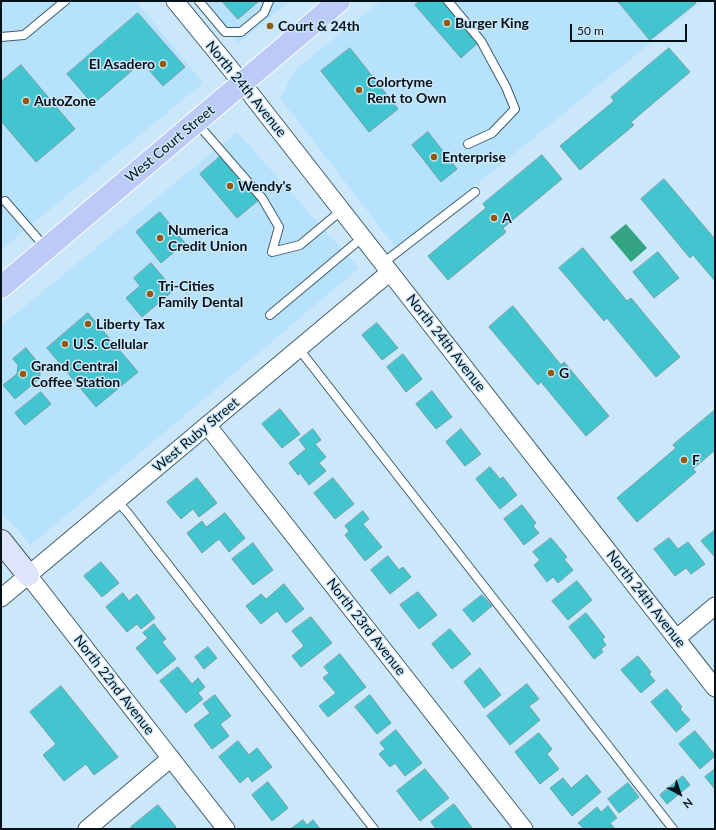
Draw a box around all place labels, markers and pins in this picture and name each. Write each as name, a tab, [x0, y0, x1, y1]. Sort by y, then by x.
place label: Burger King	[455, 15, 529, 31]
place label: Court & 24th	[278, 18, 360, 34]
marker: Burger King	[442, 18, 452, 28]
marker: Court & 24th	[265, 21, 275, 31]
place label: El Asadero	[89, 56, 155, 72]
marker: El Asadero	[158, 59, 168, 69]
place label: Colortyme Rent to Own	[367, 74, 446, 106]
marker: Colortyme Rent to Own	[354, 85, 364, 95]
place label: AutoZone	[34, 93, 96, 109]
marker: AutoZone	[21, 96, 31, 106]
place label: Enterprise	[442, 149, 506, 165]
marker: Enterprise	[429, 152, 439, 162]
place label: Wendy's	[238, 178, 292, 194]
marker: Wendy's	[225, 181, 235, 191]
place label: A	[502, 210, 512, 226]
marker: A	[489, 213, 499, 223]
place label: Numerica Credit Union	[168, 222, 247, 254]
marker: Numerica Credit Union	[155, 233, 165, 243]
place label: Tri-Cities Family Dental	[158, 278, 243, 310]
marker: Tri-Cities Family Dental	[145, 289, 155, 299]
place label: Liberty Tax	[96, 316, 165, 332]
marker: Liberty Tax	[83, 319, 93, 329]
place label: U.S. Cellular	[73, 336, 148, 352]
marker: U.S. Cellular	[60, 339, 70, 349]
place label: Grand Central Coffee Station	[31, 358, 120, 390]
place label: G	[559, 365, 569, 381]
marker: G	[546, 368, 556, 378]
marker: Grand Central Coffee Station	[18, 369, 28, 379]
place label: F	[692, 452, 700, 468]
marker: F	[679, 455, 689, 465]

